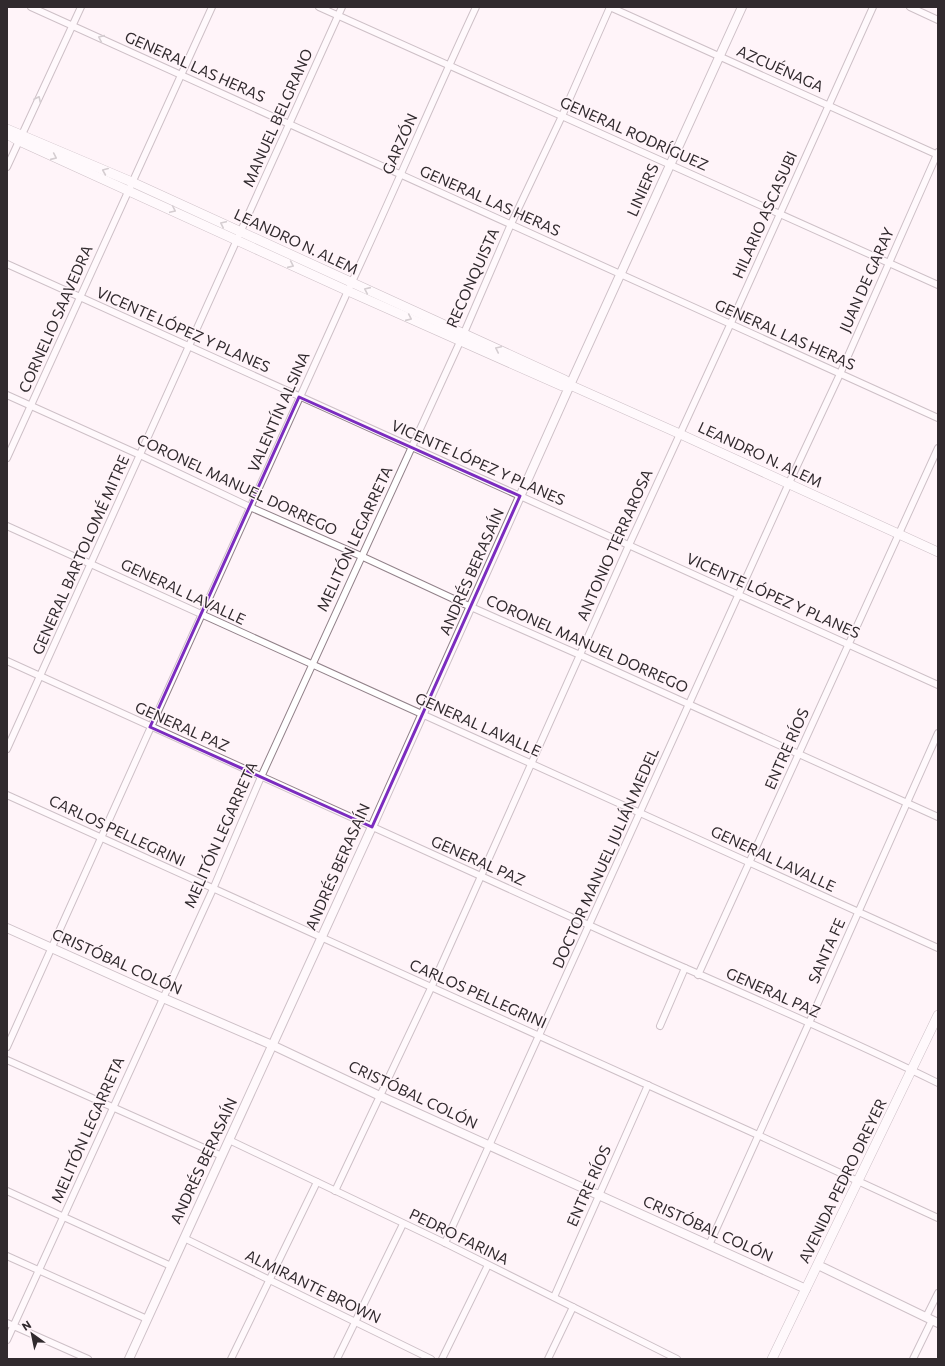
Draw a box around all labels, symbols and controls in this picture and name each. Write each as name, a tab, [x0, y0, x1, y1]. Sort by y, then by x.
street label: GENERAL LAS HERAS	[122, 27, 269, 105]
one-way arrow	[98, 35, 105, 43]
street label: AZCUÉNAGA	[734, 40, 827, 95]
street label: MANUEL BELGRANO	[239, 46, 316, 189]
street label: GENERAL RODRÍGUEZ	[558, 91, 712, 174]
one-way arrow	[33, 96, 41, 103]
street label: GARZÓN	[377, 110, 420, 177]
street label: HILARIO ASCASUBI	[728, 148, 800, 281]
one-way arrow	[50, 152, 58, 160]
street label: LINIERS	[622, 160, 662, 219]
street label: GENERAL LAS HERAS	[417, 161, 564, 239]
one-way arrow	[101, 167, 108, 175]
street label: LEANDRO N. ALEM	[231, 204, 361, 278]
one-way arrow	[169, 206, 176, 214]
one-way arrow	[220, 221, 228, 229]
street label: JUAN DE GARAY	[835, 224, 897, 335]
street label: RECONQUISTA	[442, 225, 502, 330]
street label: CORNELIO SAAVEDRA	[14, 242, 96, 395]
one-way arrow	[287, 260, 294, 268]
street label: VICENTE LÓPEZ Y PLANES	[94, 282, 274, 376]
one-way arrow	[363, 287, 371, 295]
street label: GENERAL LAS HERAS	[712, 295, 859, 373]
one-way arrow	[405, 313, 413, 321]
one-way arrow	[495, 346, 503, 354]
street label: VALENTÍN ALSINA	[243, 348, 313, 475]
street label: VICENTE LÓPEZ Y PLANES	[389, 415, 569, 509]
street label: LEANDRO N. ALEM	[695, 417, 825, 491]
street label: CORONEL MANUEL DORREGO	[134, 430, 341, 539]
street label: GENERAL BARTOLOMÉ MITRE	[27, 451, 132, 657]
street label: MELITÓN LEGARRETA	[312, 463, 396, 614]
street label: ANTONIO TERRAROSA	[573, 466, 656, 623]
street label: ANDRÉS BERASAÍN	[434, 505, 507, 638]
street label: VICENTE LÓPEZ Y PLANES	[684, 548, 864, 642]
street label: GENERAL LAVALLE	[118, 554, 249, 628]
street label: CORONEL MANUEL DORREGO	[484, 590, 691, 696]
street label: GENERAL LAVALLE	[413, 688, 544, 760]
street label: GENERAL PAZ	[133, 697, 232, 755]
street label: ENTRE RÍOS	[759, 705, 812, 792]
street label: DOCTOR MANUEL JULIÁN MEDEL	[547, 744, 662, 971]
street label: MELITÓN LEGARRETA	[179, 758, 260, 910]
street label: CARLOS PELLEGRINI	[47, 791, 188, 870]
street label: ANDRÉS BERASAÍN	[300, 800, 373, 933]
street label: GENERAL LAVALLE	[708, 821, 839, 895]
street label: GENERAL PAZ	[429, 831, 528, 889]
street label: SANTA FE	[804, 915, 848, 986]
street label: CRISTÓBAL COLÓN	[50, 923, 186, 998]
street label: CARLOS PELLEGRINI	[407, 955, 550, 1031]
street label: GENERAL PAZ	[724, 963, 823, 1021]
street label: MELITÓN LEGARRETA	[46, 1053, 127, 1205]
street label: CRISTÓBAL COLÓN	[346, 1055, 481, 1132]
street label: ANDRÉS BERASAÍN	[165, 1094, 240, 1226]
street label: AVENIDA PEDRO DREYER	[794, 1095, 890, 1266]
street label: ENTRE RÍOS	[561, 1142, 614, 1229]
street label: CRISTÓBAL COLÓN	[641, 1190, 777, 1265]
street label: PEDRO FARINA	[407, 1204, 512, 1268]
street label: ALMIRANTE BROWN	[243, 1245, 384, 1327]
north arrow	[12, 1314, 52, 1354]
text: N	[19, 1317, 33, 1333]

